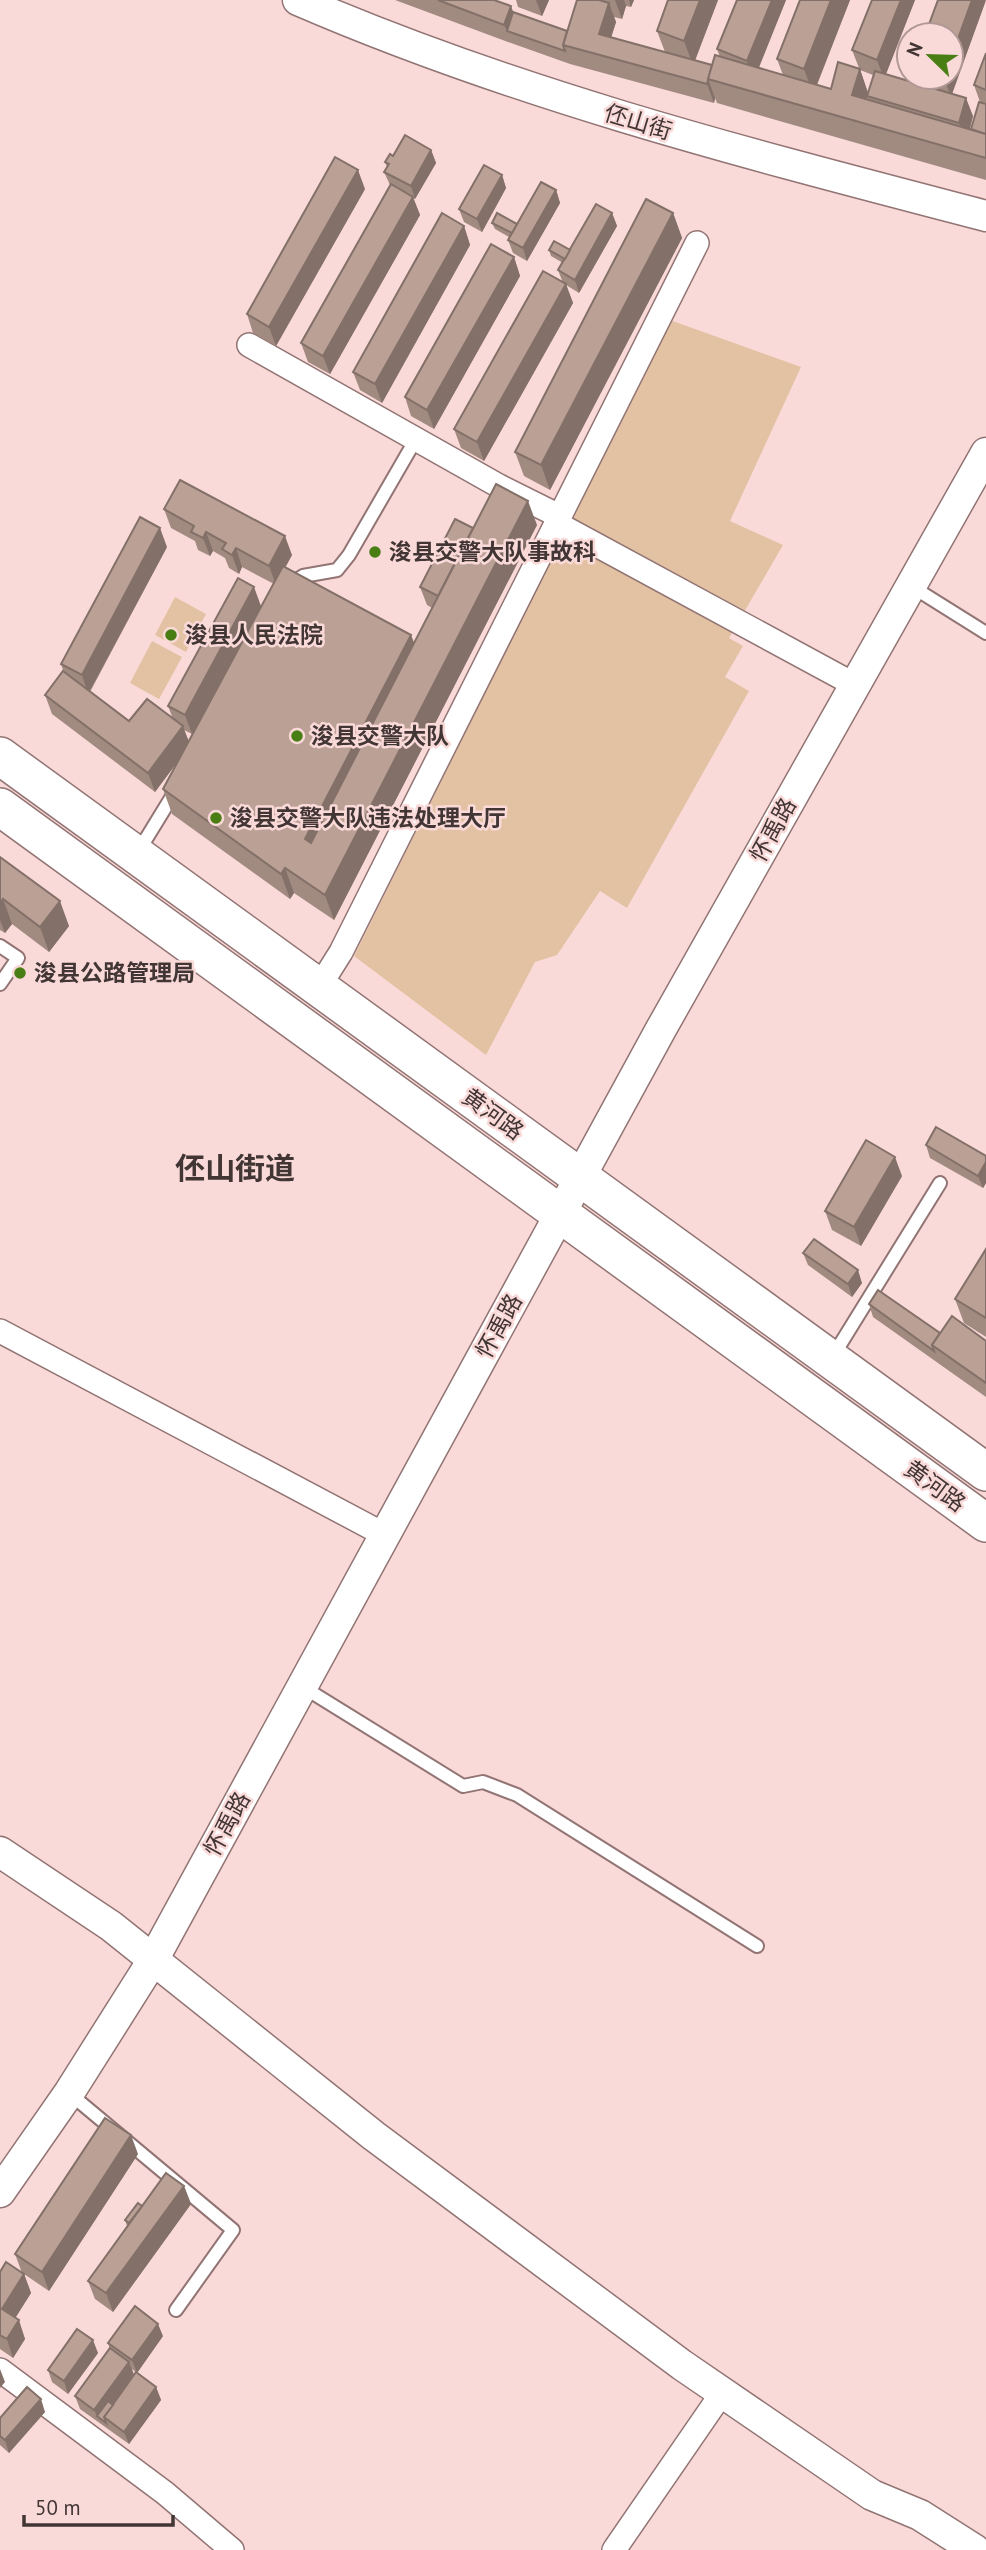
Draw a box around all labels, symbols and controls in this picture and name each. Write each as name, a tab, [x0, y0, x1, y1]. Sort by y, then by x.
north arrow	[895, 21, 965, 91]
text: N	[901, 39, 928, 60]
street label: 伾山街	[601, 98, 675, 145]
place label: 浚县交警大队事故科	[389, 537, 596, 566]
marker: 浚县交警大队事故科	[367, 544, 383, 560]
place label: 浚县人民法院	[185, 620, 323, 649]
marker: 浚县人民法院	[163, 627, 179, 643]
place label: 浚县交警大队	[311, 721, 449, 750]
marker: 浚县交警大队	[289, 728, 305, 744]
street label: 怀禹路	[743, 793, 802, 867]
place label: 浚县交警大队违法处理大厅	[230, 803, 506, 832]
marker: 浚县交警大队违法处理大厅	[208, 810, 224, 826]
place label: 浚县公路管理局	[34, 958, 195, 987]
marker: 浚县公路管理局	[12, 965, 28, 981]
street label: 黄河路	[457, 1082, 530, 1146]
district label: 伾山街道	[175, 1148, 295, 1187]
street label: 怀禹路	[469, 1289, 528, 1363]
street label: 黄河路	[899, 1454, 972, 1518]
street label: 怀禹路	[197, 1787, 256, 1861]
scale bar	[24, 2484, 173, 2528]
text: 50 m	[35, 2494, 81, 2521]

